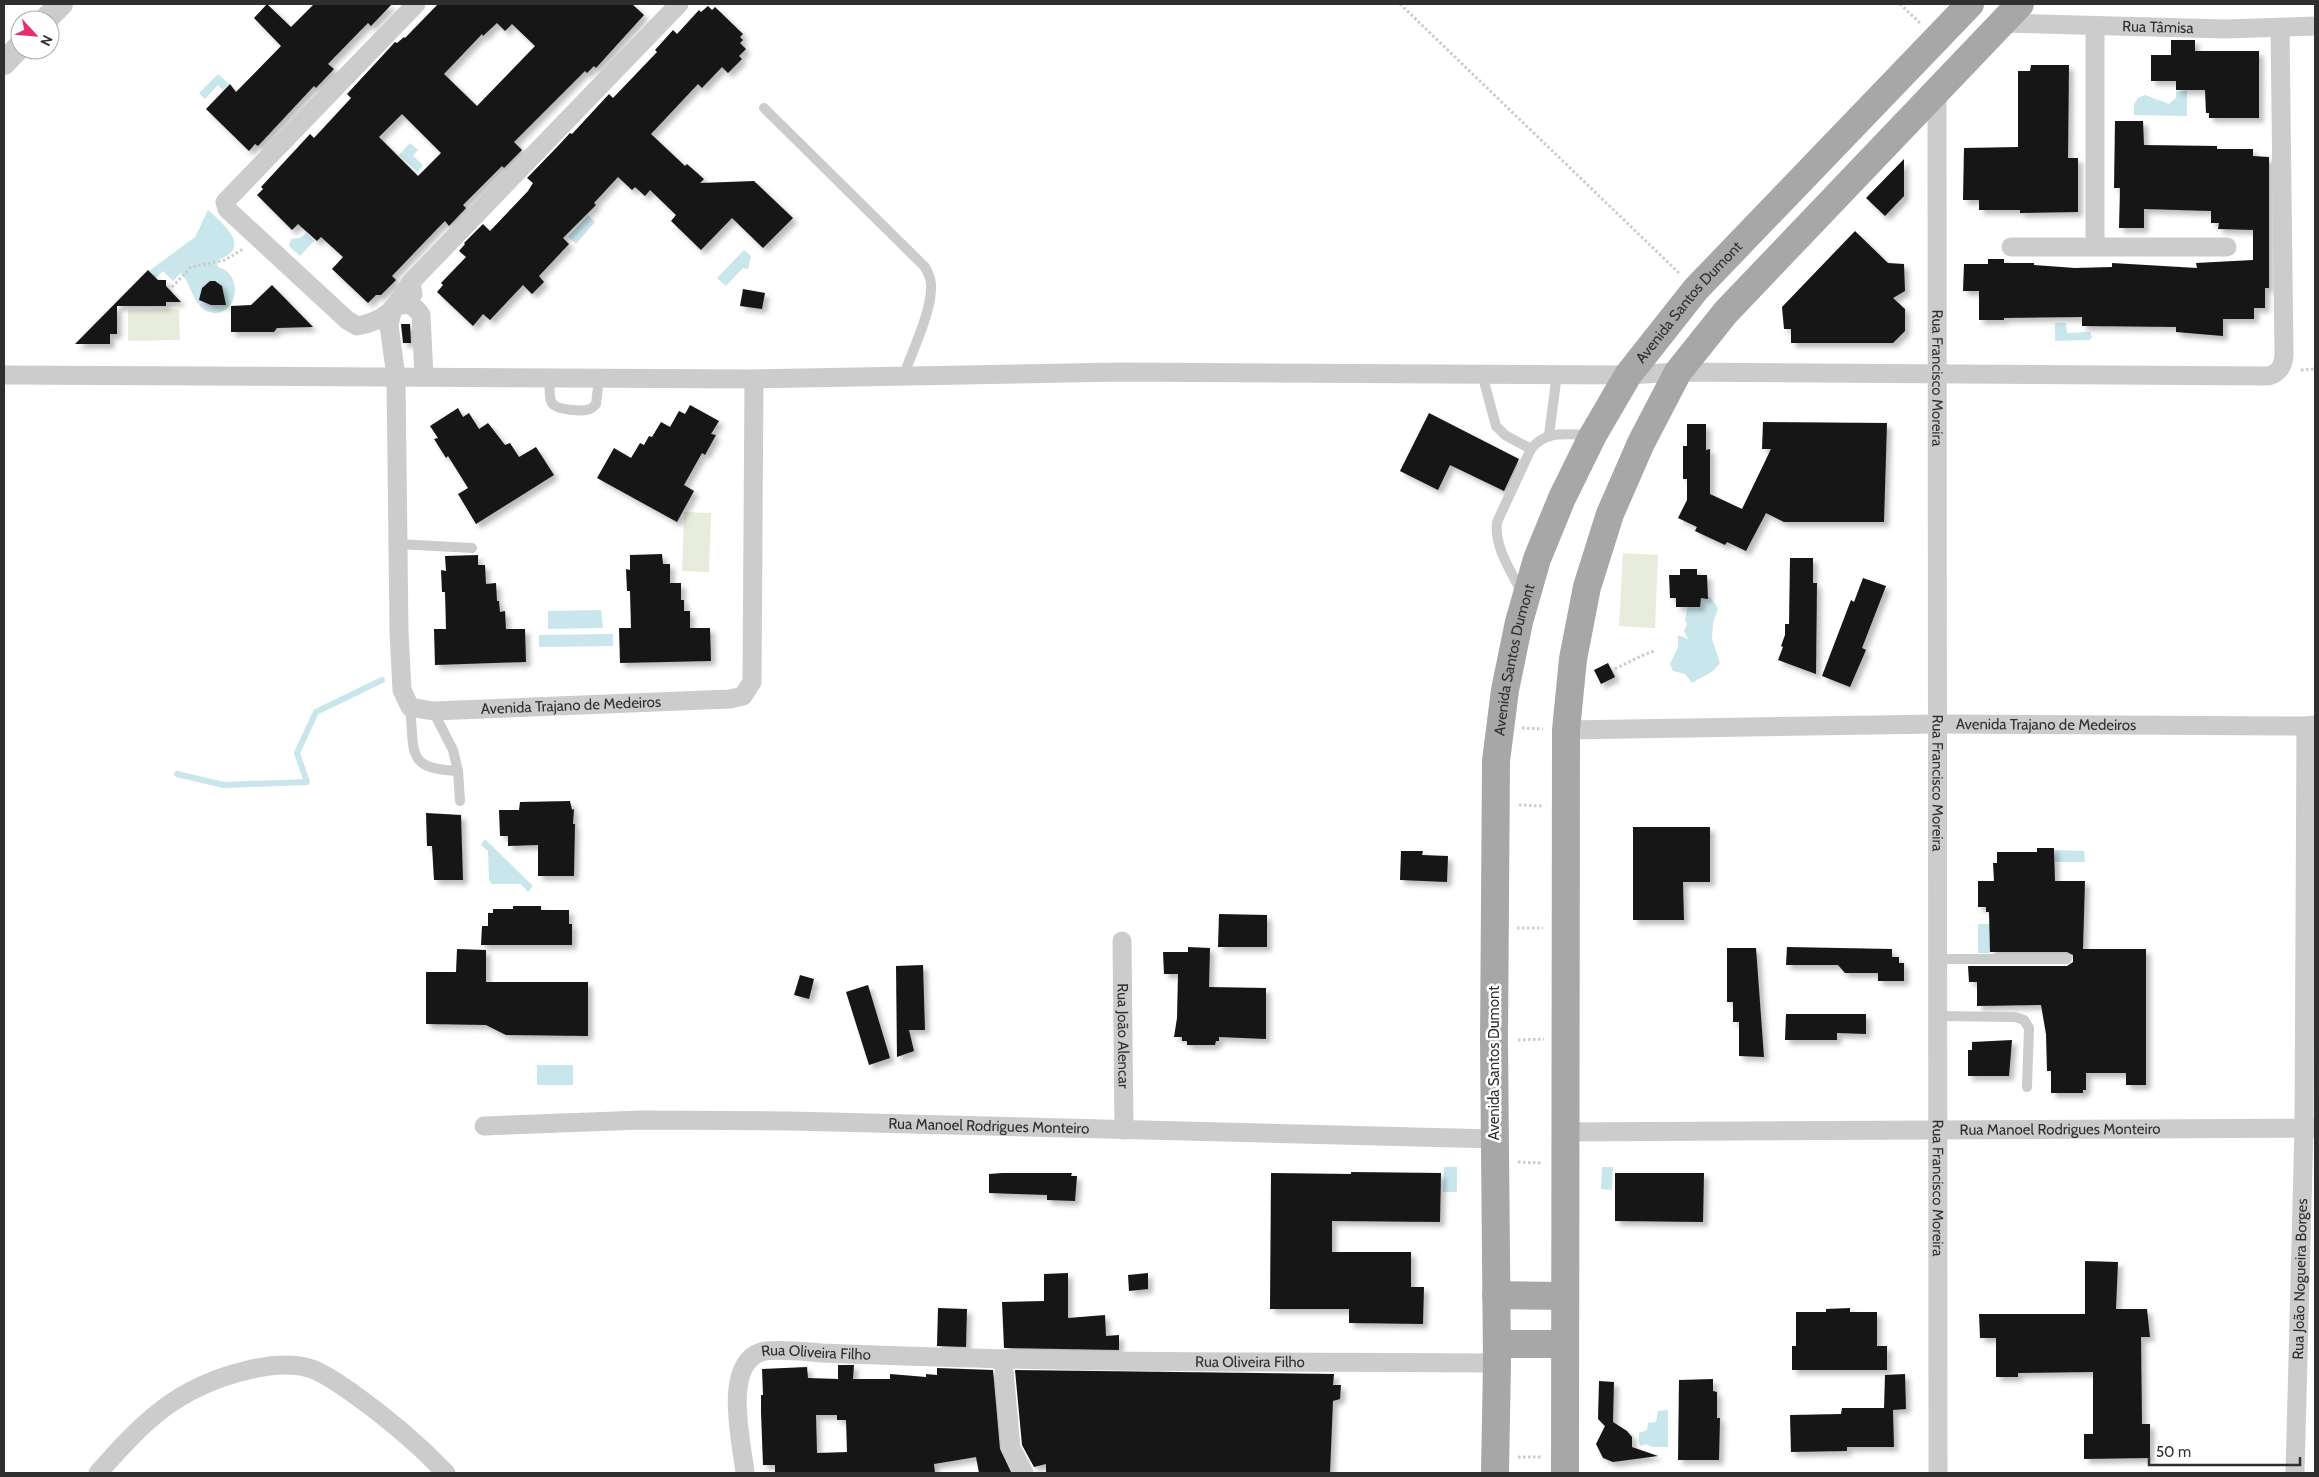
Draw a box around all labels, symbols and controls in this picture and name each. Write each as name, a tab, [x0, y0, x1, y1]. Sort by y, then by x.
north arrow	[10, 10, 60, 60]
street label: Rua Tâmisa	[2122, 17, 2195, 37]
text: N	[36, 32, 57, 49]
street label: Avenida Santos Dumont	[1632, 238, 1746, 367]
street label: Rua Francisco Moreira	[1928, 310, 1946, 447]
street label: Avenida Santos Dumont	[1490, 582, 1538, 737]
street label: Avenida Trajano de Medeiros	[481, 693, 661, 718]
street label: Rua Francisco Moreira	[1928, 715, 1947, 852]
street label: Avenida Trajano de Medeiros	[1956, 715, 2136, 734]
street label: Rua João Alencar	[1113, 983, 1133, 1089]
street label: Avenida Santos Dumont	[1485, 986, 1503, 1140]
street label: Rua Manoel Rodrigues Monteiro	[888, 1114, 1090, 1138]
street label: Rua Francisco Moreira	[1929, 1120, 1947, 1257]
street label: Rua Manoel Rodrigues Monteiro	[1959, 1120, 2161, 1139]
street label: Rua João Nogueira Borges	[2289, 1198, 2311, 1360]
street label: Rua Oliveira Filho	[760, 1341, 871, 1364]
street label: Rua Oliveira Filho	[1195, 1353, 1305, 1371]
scale bar	[2149, 1434, 2300, 1466]
text: 50 m	[2156, 1443, 2191, 1461]

